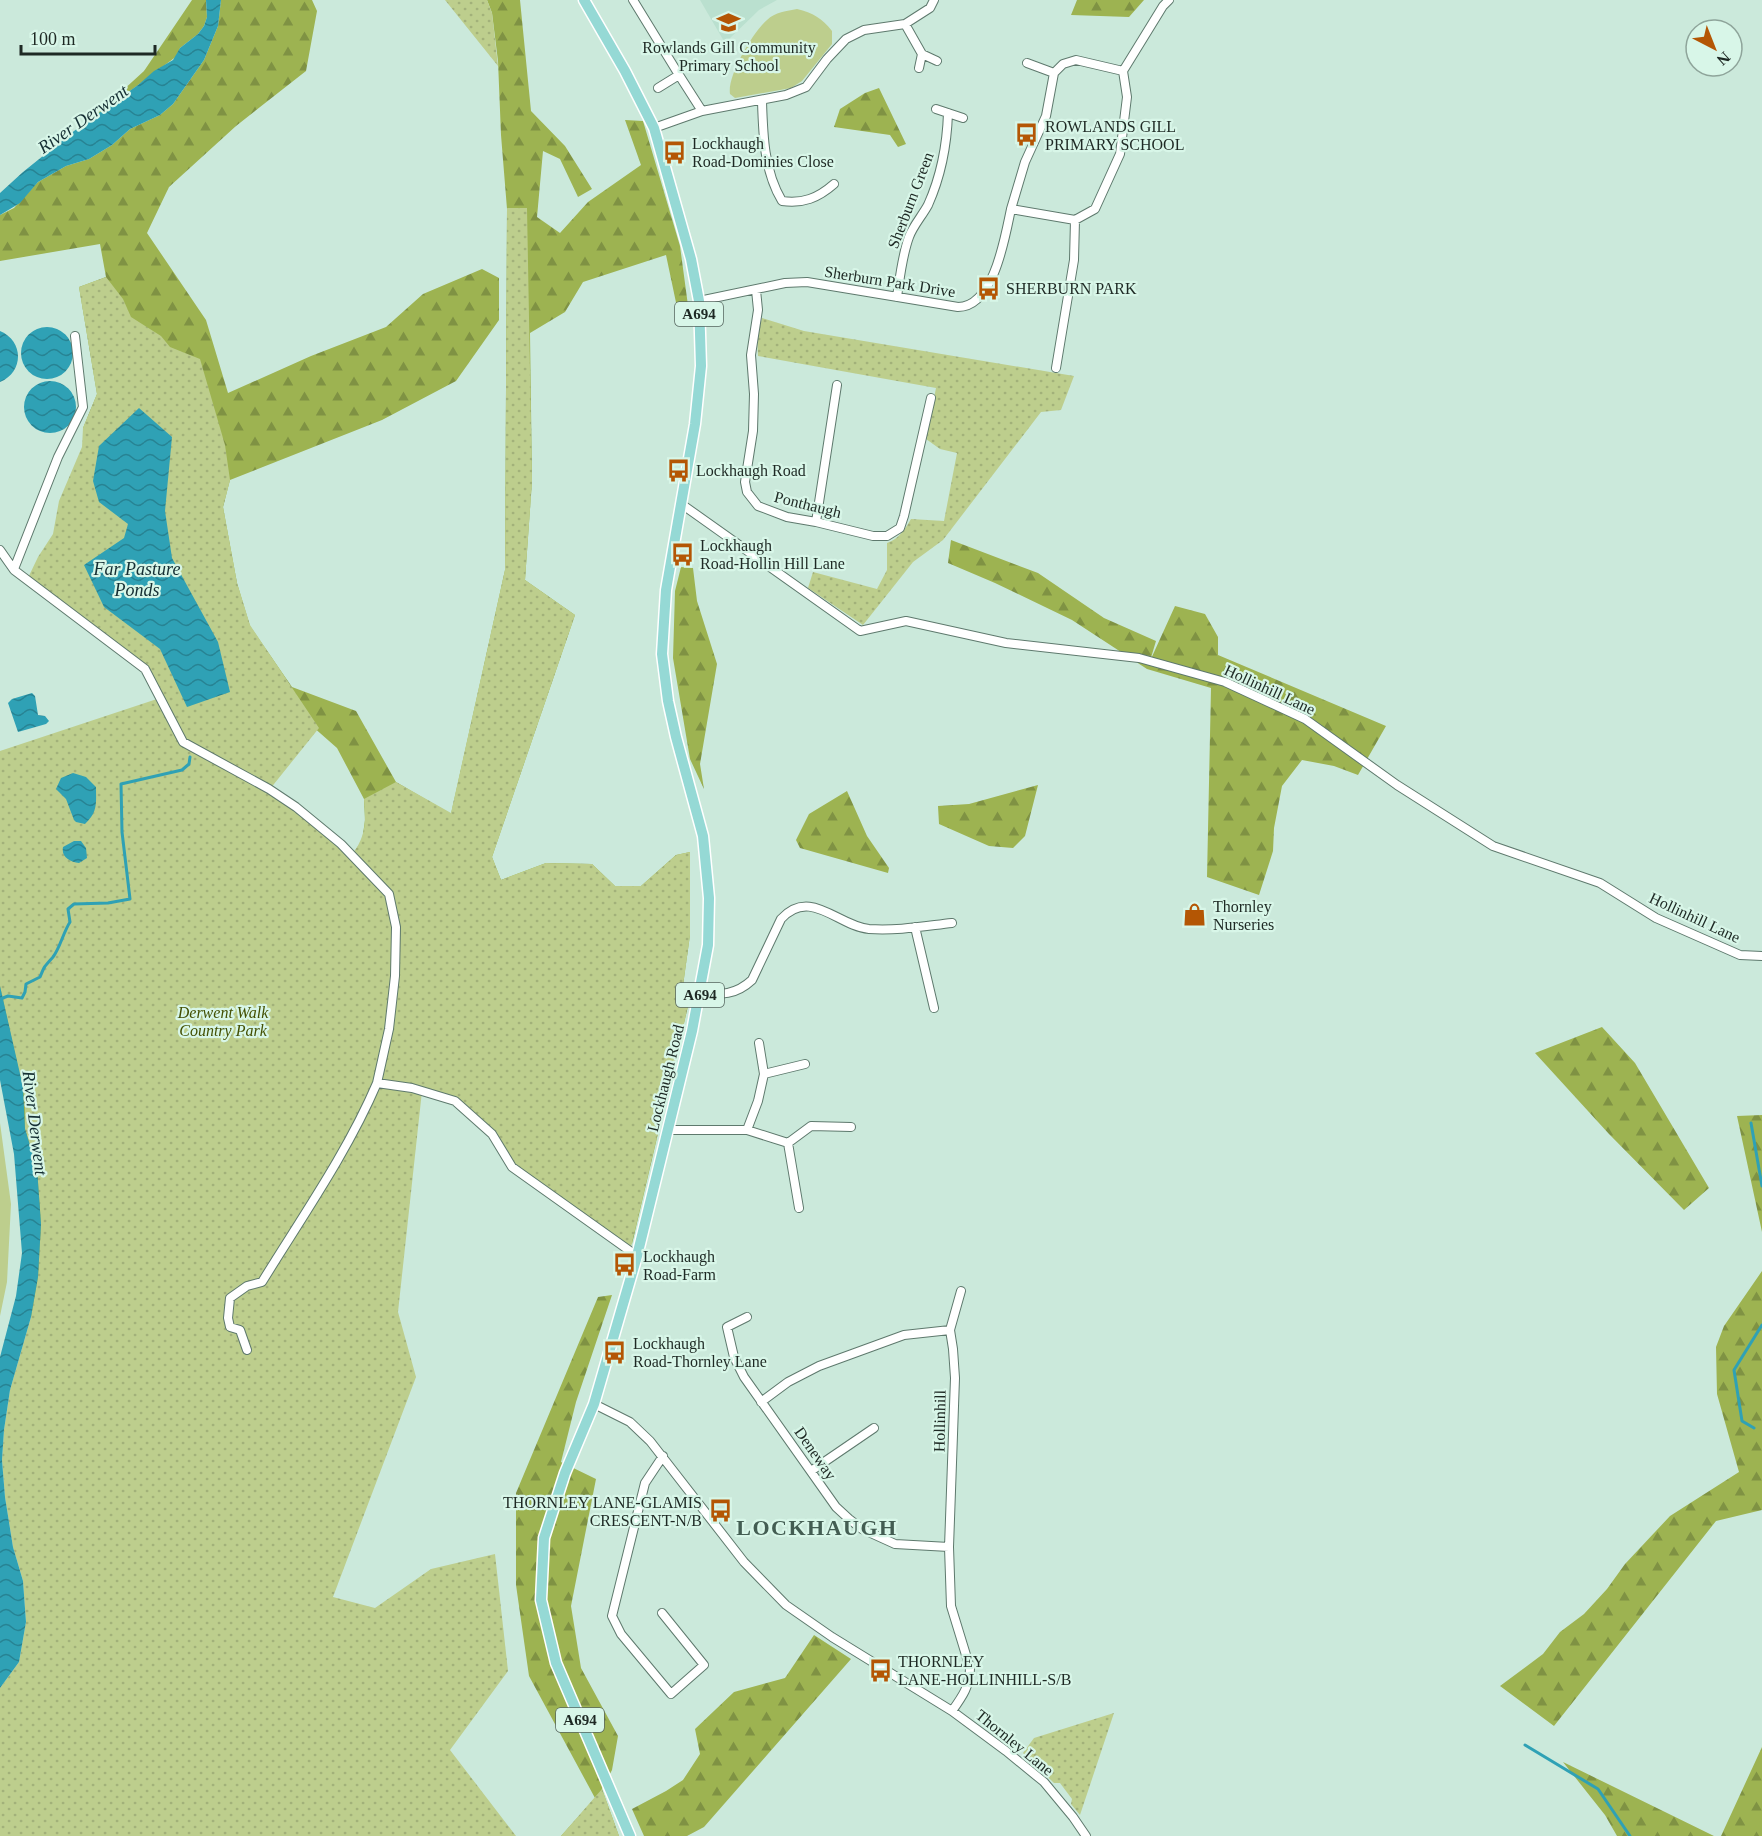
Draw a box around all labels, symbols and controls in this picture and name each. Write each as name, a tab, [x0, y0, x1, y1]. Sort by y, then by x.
school or university icon: Rowlands Gill Community Primary School	[716, 9, 742, 35]
scale bar	[21, 18, 154, 56]
north arrow	[1684, 18, 1744, 78]
text: 100 m	[30, 29, 76, 49]
place label: Rowlands Gill Community Primary School	[642, 39, 816, 75]
text: N	[1713, 49, 1734, 69]
water label: River Derwent	[33, 80, 133, 158]
place label: ROWLANDS GILL PRIMARY SCHOOL	[1045, 118, 1184, 153]
bus stop icon: ROWLANDS GILL PRIMARY SCHOOL	[1014, 122, 1040, 148]
place label: Lockhaugh Road-Dominies Close	[692, 135, 834, 170]
bus stop icon: Lockhaugh Road-Dominies Close	[661, 139, 687, 165]
street label: Sherburn Green	[884, 150, 937, 251]
street label: Sherburn Park Drive	[823, 263, 957, 300]
bus stop icon: SHERBURN PARK	[975, 275, 1001, 301]
place label: SHERBURN PARK	[1006, 280, 1137, 297]
road number: A694	[675, 302, 723, 326]
bus stop icon: Lockhaugh Road	[665, 457, 691, 483]
place label: Lockhaugh Road	[696, 462, 806, 480]
street label: Ponthaugh	[772, 488, 843, 522]
place label: Lockhaugh Road-Hollin Hill Lane	[700, 537, 845, 572]
bus stop icon: Lockhaugh Road-Hollin Hill Lane	[669, 541, 695, 567]
water label: Far Pasture Ponds	[93, 559, 180, 600]
street label: Hollinhill Lane	[1222, 661, 1318, 718]
street label: Hollinhill Lane	[1647, 889, 1743, 946]
place label: Thornley Nurseries	[1213, 898, 1274, 933]
shop icon: Thornley Nurseries	[1182, 902, 1208, 928]
road number: A694	[676, 983, 724, 1007]
park label: Derwent Walk Country Park	[177, 1004, 269, 1040]
street label: Lockhaugh Road	[644, 1023, 688, 1134]
water label: River Derwent	[19, 1068, 51, 1178]
place label: Lockhaugh Road-Farm	[643, 1248, 716, 1283]
bus stop icon: Lockhaugh Road-Farm	[612, 1252, 638, 1278]
place label: Lockhaugh Road-Thornley Lane	[633, 1335, 767, 1371]
bus stop icon: Lockhaugh Road-Thornley Lane	[602, 1339, 628, 1365]
street label: Hollinhill	[930, 1389, 949, 1452]
street label: Deneway	[790, 1424, 840, 1483]
place label: THORNLEY LANE-GLAMIS CRESCENT-N/B	[503, 1494, 702, 1529]
bus stop icon: THORNLEY LANE-GLAMIS CRESCENT-N/B	[707, 1498, 733, 1524]
district label: LOCKHAUGH	[736, 1515, 898, 1540]
place label: THORNLEY LANE-HOLLINHILL-S/B	[898, 1653, 1071, 1688]
bus stop icon: THORNLEY LANE-HOLLINHILL-S/B	[867, 1657, 893, 1683]
street label: Thornley Lane	[972, 1706, 1057, 1780]
road number: A694	[556, 1708, 604, 1732]

